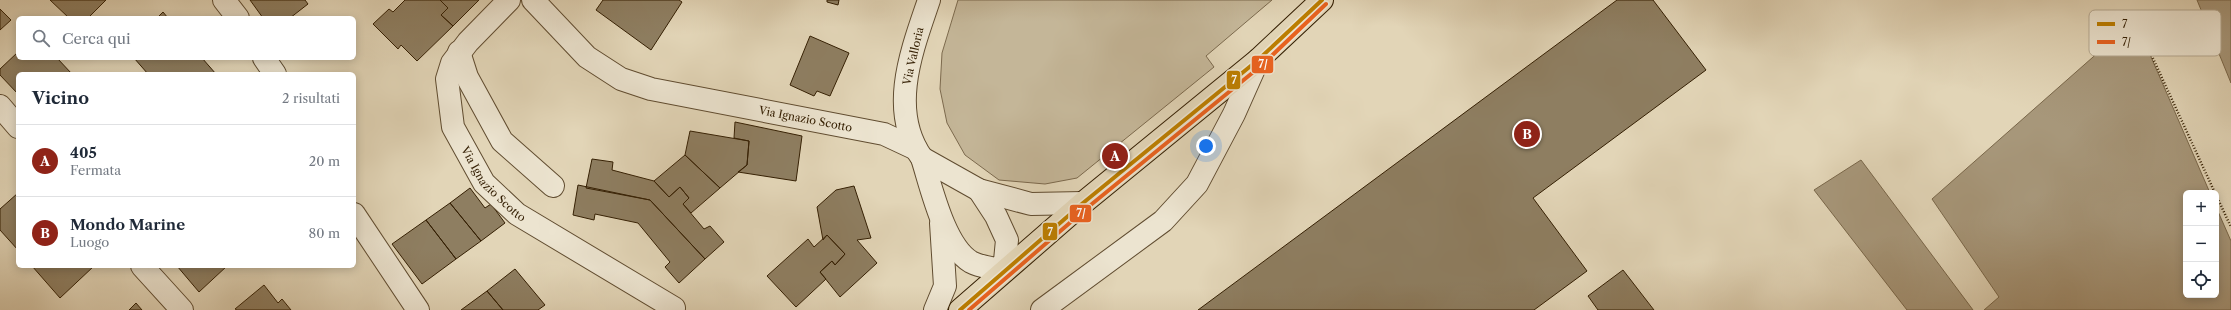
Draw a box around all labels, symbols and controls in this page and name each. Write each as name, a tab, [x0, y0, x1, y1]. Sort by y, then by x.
legend	[2089, 10, 2221, 56]
search box	[16, 16, 356, 60]
text: 7	[2122, 17, 2128, 31]
street label: Via Valloria	[899, 25, 927, 87]
icon: search	[30, 27, 52, 49]
text: Cerca qui	[62, 29, 131, 48]
text: 7/	[2122, 35, 2131, 49]
line badge: 7/	[1251, 55, 1274, 74]
text: 7/	[1258, 57, 1268, 71]
line badge: 7	[1226, 70, 1241, 90]
text: 7	[1231, 73, 1237, 87]
text: Vicino	[32, 88, 89, 108]
text: 2 risultati	[282, 90, 340, 106]
street label: Via Ignazio Scotto	[757, 103, 854, 135]
pin: B	[1514, 119, 1540, 149]
your location	[1196, 136, 1216, 156]
pin: A	[1102, 141, 1128, 171]
text: 405	[70, 143, 97, 162]
street label: Via Ignazio Scotto	[458, 143, 528, 225]
text: A	[40, 153, 50, 169]
text: 20 m	[309, 153, 340, 169]
text: Fermata	[70, 162, 121, 178]
map controls	[2183, 190, 2219, 298]
button: +	[2183, 190, 2219, 226]
line badge: 7/	[1069, 204, 1092, 223]
text: 7/	[1076, 206, 1086, 220]
text: Mondo Marine	[70, 215, 185, 234]
line badge: 7	[1042, 222, 1058, 241]
text: B	[40, 225, 50, 241]
text: 80 m	[308, 225, 340, 241]
text: 7	[1047, 225, 1053, 239]
button: −	[2183, 226, 2219, 262]
text: Luogo	[70, 234, 109, 250]
button: locate	[2183, 262, 2219, 298]

